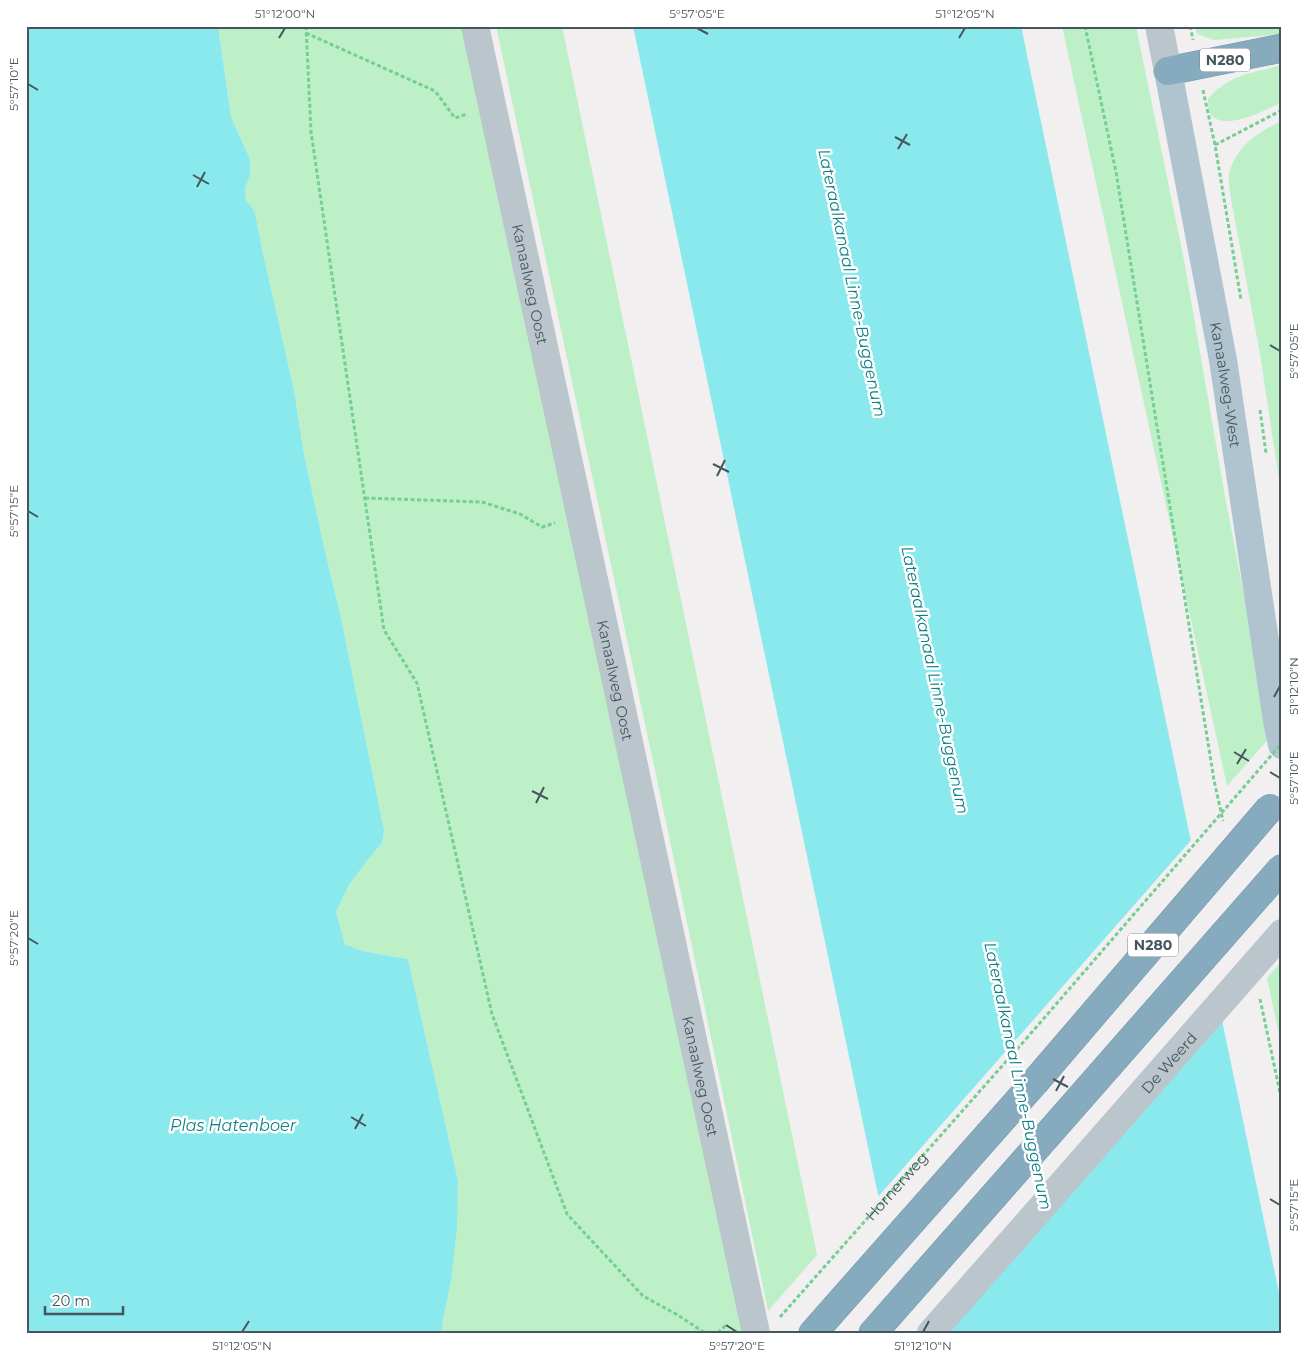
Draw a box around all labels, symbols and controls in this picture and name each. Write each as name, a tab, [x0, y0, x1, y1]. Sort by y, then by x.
text: 51°12'00"N	[255, 6, 315, 21]
text: 5°57'05"E	[669, 6, 725, 21]
text: 51°12'05"N	[935, 6, 995, 21]
road number: N280	[1200, 48, 1250, 72]
text: 5°57'10"E	[6, 57, 21, 111]
water label: Lateraalkanaal Linne-Buggenum	[814, 147, 890, 419]
street label: Kanaalweg Oost	[508, 222, 553, 346]
street label: Kanaalweg-West	[1206, 320, 1245, 449]
text: 5°57'05"E	[1286, 323, 1301, 379]
text: 5°57'15"E	[6, 485, 21, 537]
water label: Lateraalkanaal Linne-Buggenum	[897, 544, 973, 816]
street label: Kanaalweg Oost	[593, 618, 638, 742]
text: 51°12'10"N	[1286, 657, 1301, 715]
text: 5°57'10"E	[1286, 751, 1301, 805]
text: 5°57'20"E	[6, 910, 21, 966]
road number: N280	[1128, 934, 1178, 956]
water label: Lateraalkanaal Linne-Buggenum	[980, 940, 1056, 1212]
street label: Kanaalweg Oost	[679, 1014, 723, 1138]
street label: De Weerd	[1137, 1028, 1201, 1097]
water label: Plas Hatenboer	[170, 1116, 297, 1135]
street label: Hornerweg	[861, 1148, 931, 1224]
text: 5°57'15"E	[1286, 1179, 1301, 1231]
scale bar	[45, 1284, 122, 1316]
text: 20 m	[52, 1291, 90, 1310]
text: 51°12'05"N	[212, 1338, 272, 1353]
text: 5°57'20"E	[709, 1338, 765, 1353]
text: 51°12'10"N	[894, 1338, 952, 1353]

